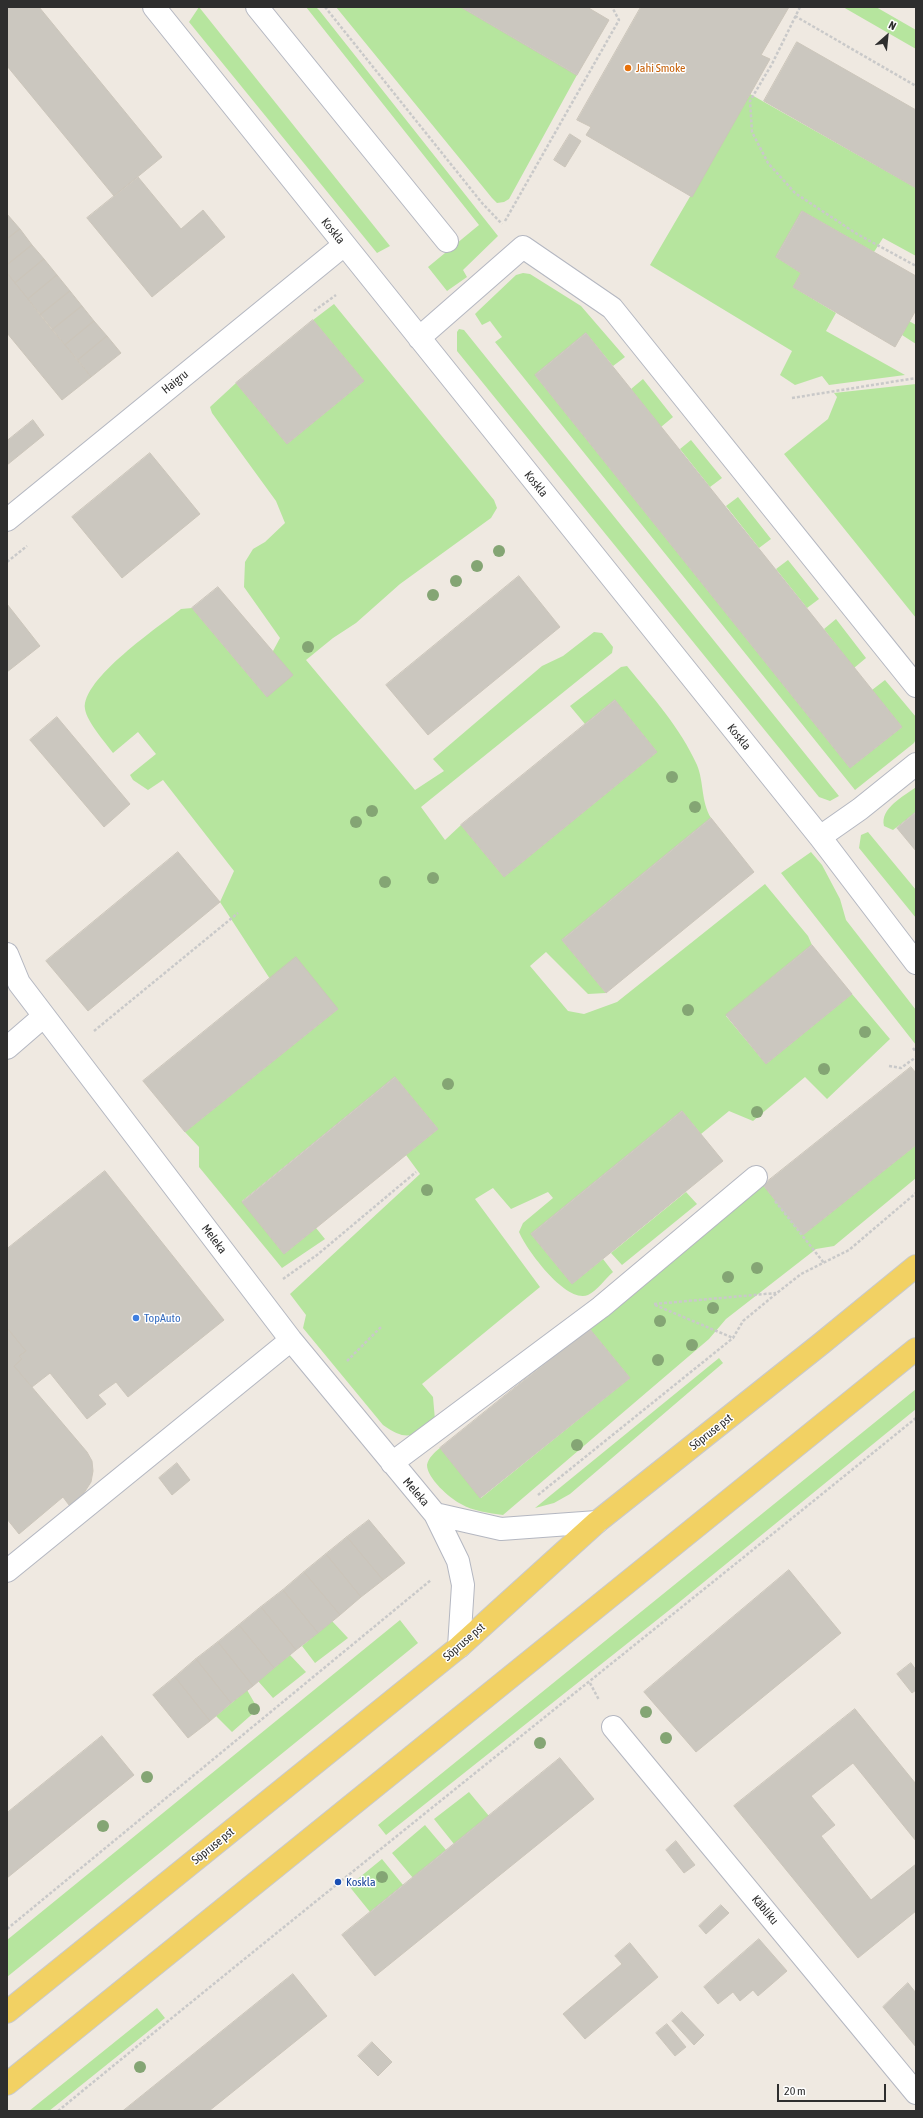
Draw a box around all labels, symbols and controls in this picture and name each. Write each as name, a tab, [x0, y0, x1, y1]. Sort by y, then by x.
north arrow	[867, 16, 907, 56]
text: N	[887, 18, 898, 32]
place label: Jahi Smoke	[636, 61, 685, 75]
marker: Jahi Smoke	[623, 63, 633, 73]
street label: Koskla	[318, 215, 348, 247]
street label: Haigru	[159, 367, 191, 397]
street label: Koskla	[521, 468, 551, 500]
street label: Koskla	[724, 721, 754, 753]
street label: Meleka	[198, 1222, 230, 1256]
place label: TopAuto	[144, 1311, 181, 1325]
marker: TopAuto	[131, 1313, 141, 1323]
street label: Sõpruse pst	[687, 1411, 735, 1453]
street label: Meleka	[400, 1475, 432, 1509]
street label: Sõpruse pst	[440, 1620, 488, 1664]
street label: Sõpruse pst	[189, 1825, 237, 1867]
place label: Koskla	[346, 1875, 376, 1889]
marker: Koskla	[333, 1877, 343, 1887]
street label: Käbliku	[749, 1892, 781, 1928]
scale bar	[779, 2076, 888, 2102]
text: 20 m	[784, 2084, 806, 2098]

